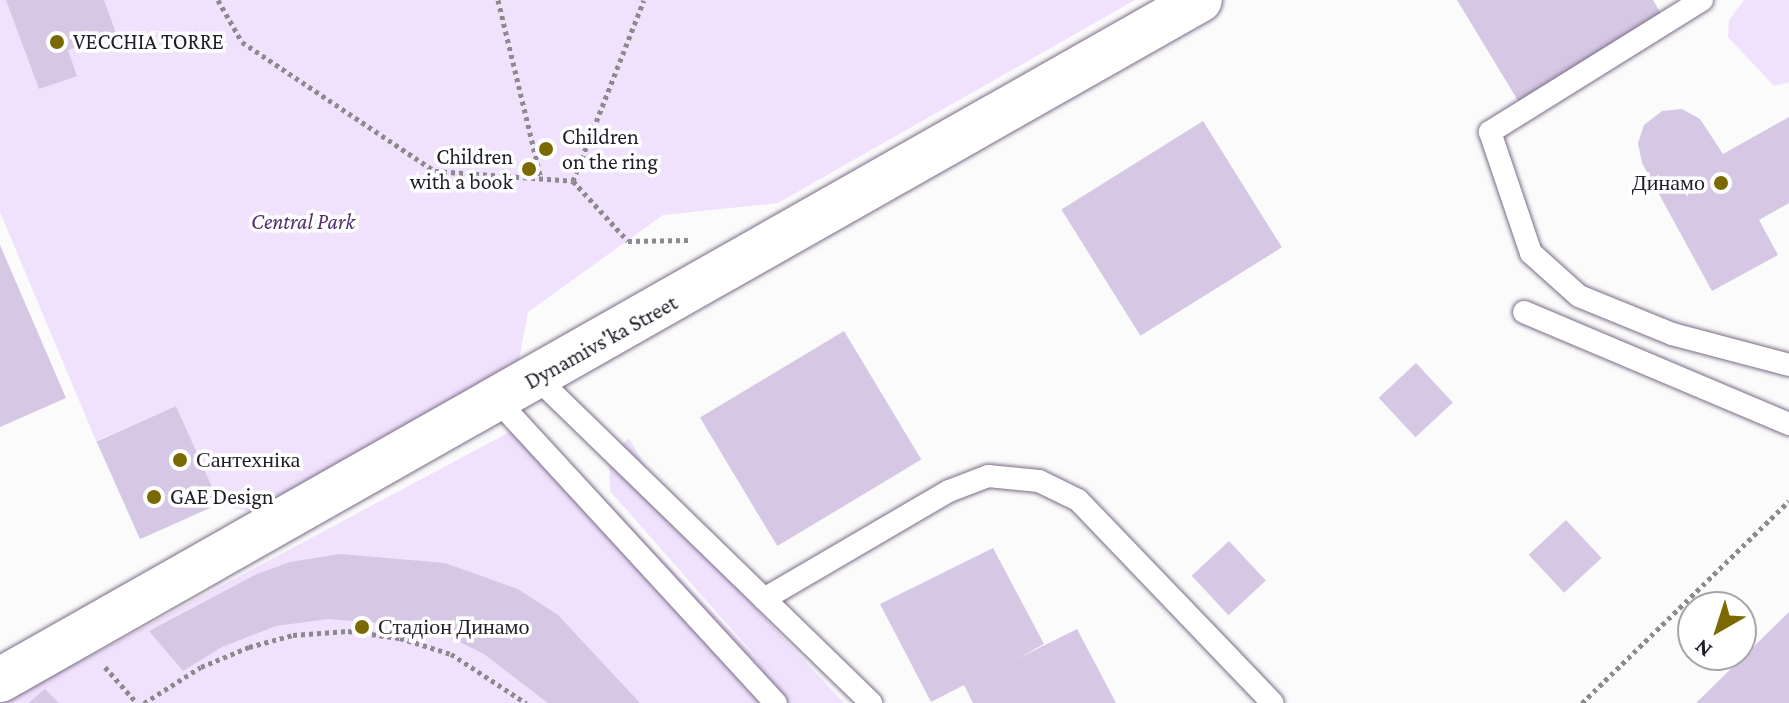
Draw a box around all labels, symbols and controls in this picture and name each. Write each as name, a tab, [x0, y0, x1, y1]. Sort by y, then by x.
place label: VECCHIA TORRE	[73, 29, 224, 55]
marker: VECCHIA TORRE	[48, 33, 66, 51]
place label: Children on the ring	[562, 123, 658, 174]
marker: Children on the ring	[537, 140, 555, 158]
place label: Children with a book	[410, 143, 513, 194]
marker: Children with a book	[520, 160, 538, 178]
place label: Динамо	[1632, 170, 1705, 196]
marker: Динамо	[1712, 174, 1730, 192]
park label: Central Park	[251, 209, 355, 235]
street label: Dynamivs'ka Street	[520, 289, 682, 395]
place label: Сантехніка	[196, 447, 300, 473]
marker: Сантехніка	[171, 451, 189, 469]
place label: GAE Design	[170, 484, 274, 510]
marker: GAE Design	[145, 488, 163, 506]
north arrow	[1677, 591, 1757, 671]
place label: Стадіон Динамо	[378, 614, 529, 640]
marker: Стадіон Динамо	[353, 618, 371, 636]
text: N	[1689, 634, 1717, 663]

